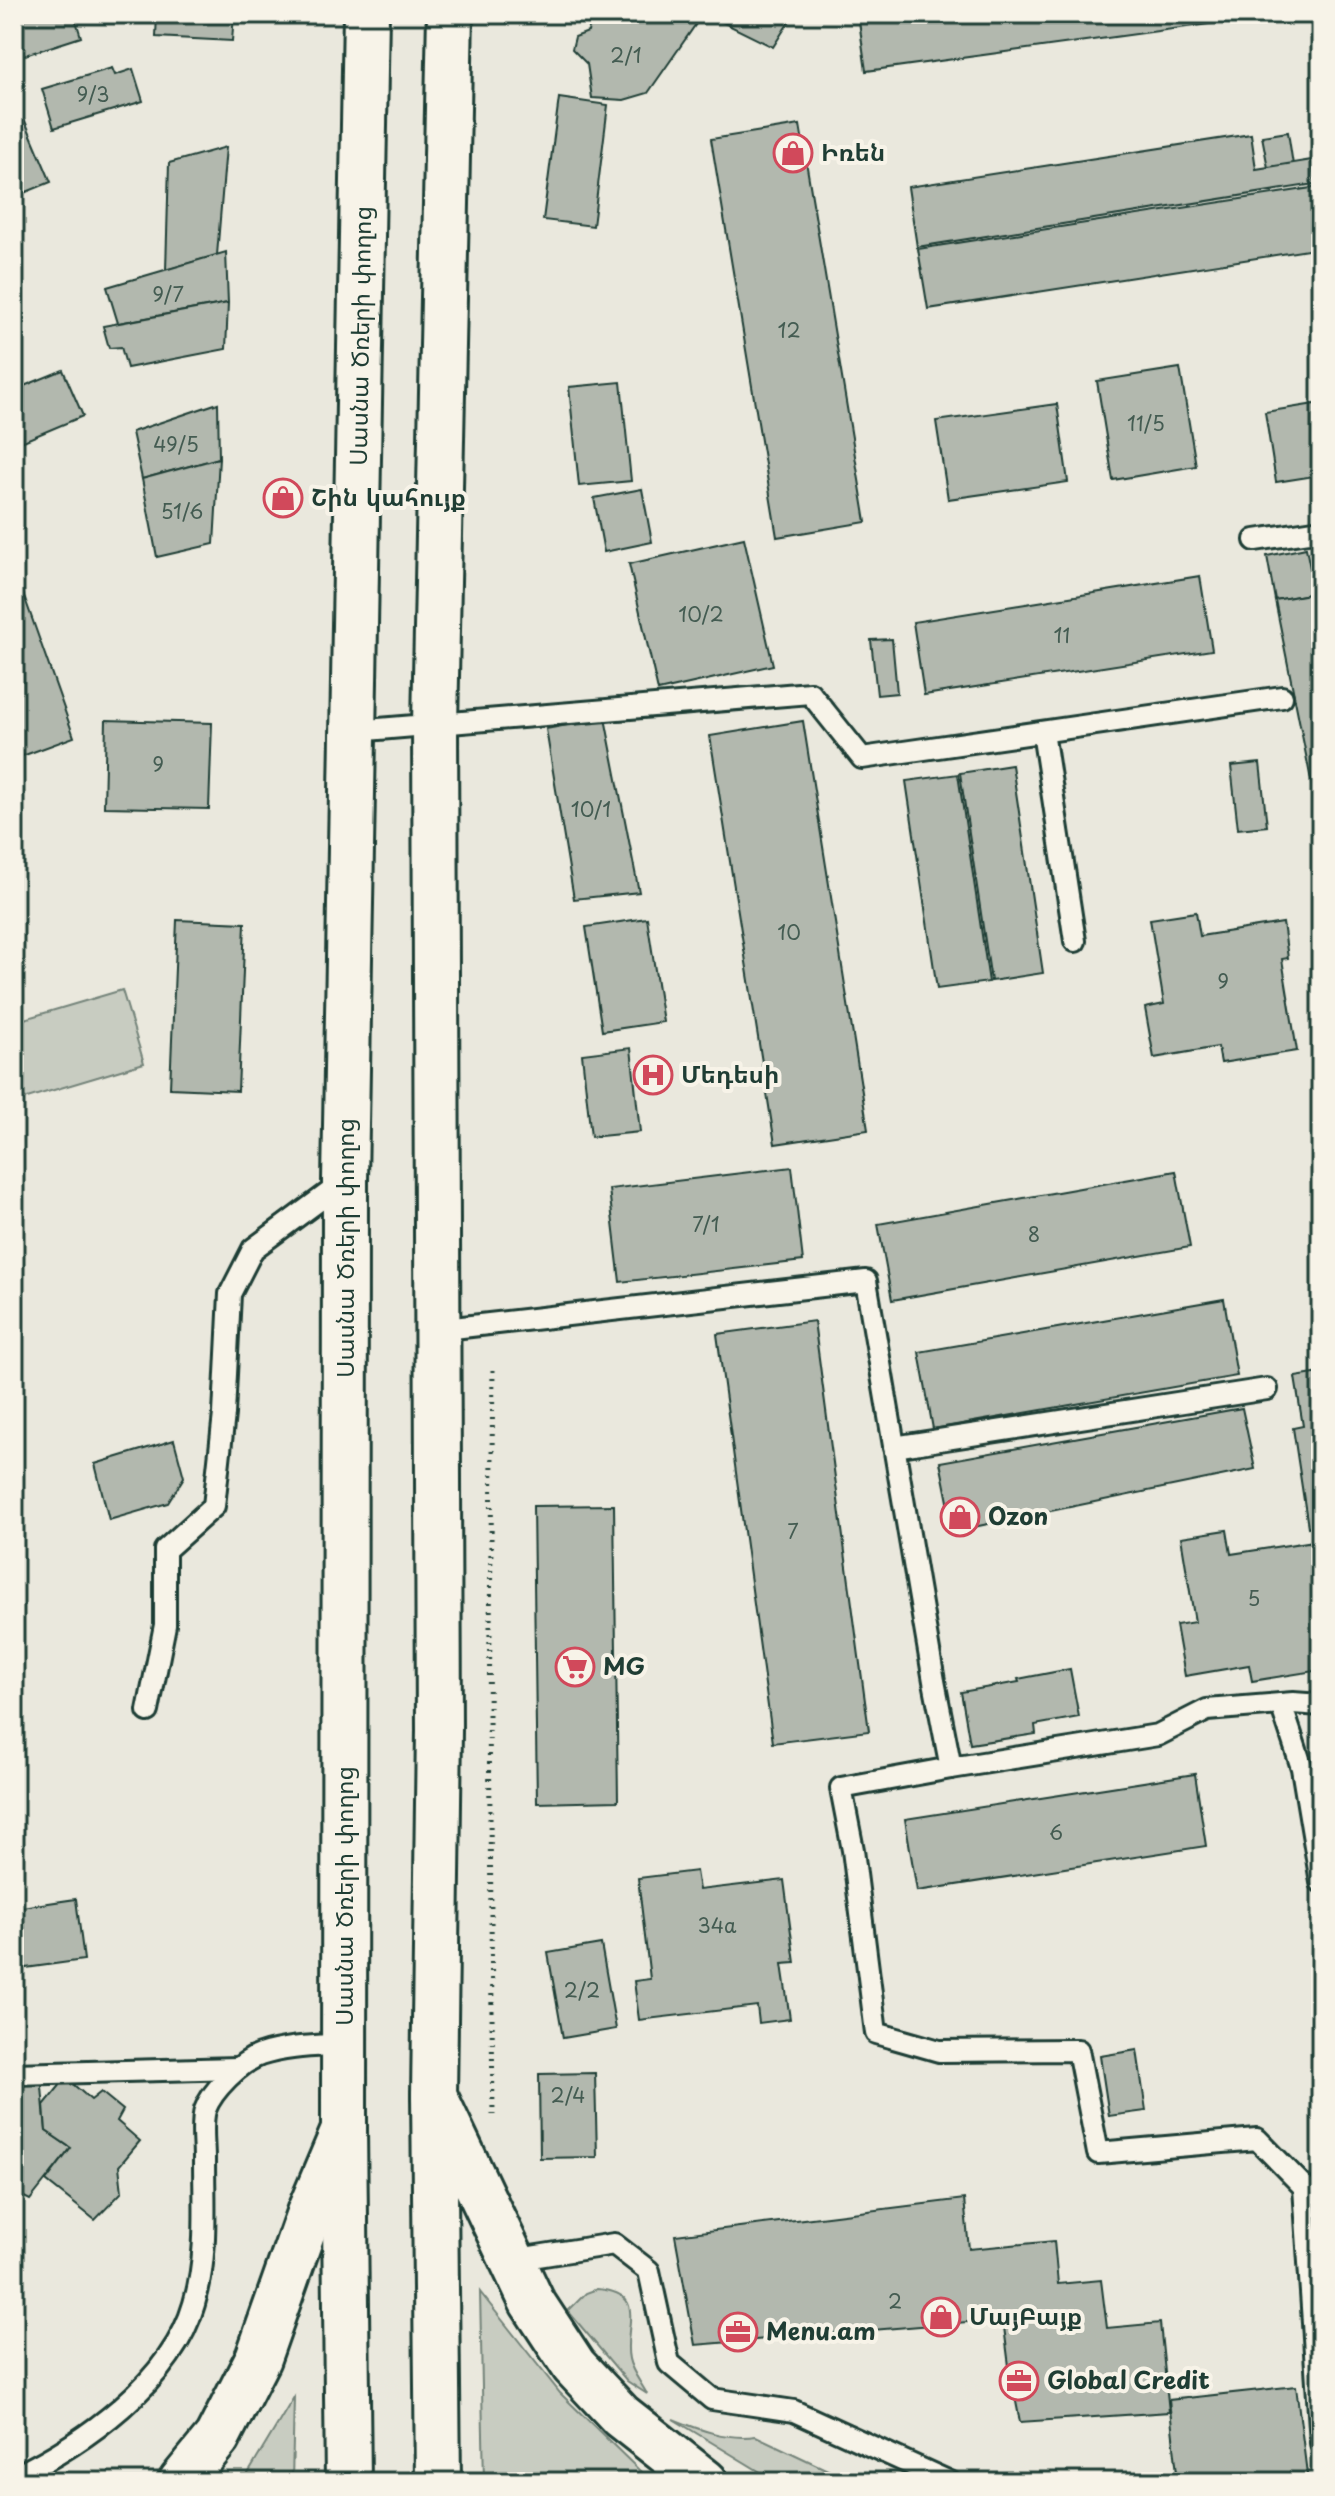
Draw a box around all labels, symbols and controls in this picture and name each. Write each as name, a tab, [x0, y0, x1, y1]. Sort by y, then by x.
house number: 2/1	[610, 40, 642, 70]
house number: 9/3	[76, 79, 110, 109]
shop icon: Իռեն	[772, 132, 814, 174]
place label: Իռեն	[821, 133, 885, 169]
street label: Սասնա Ծռերի փողոց	[339, 206, 379, 466]
house number: 9/7	[152, 279, 184, 309]
house number: 12	[777, 315, 801, 345]
house number: 11/5	[1127, 408, 1165, 438]
house number: 49/5	[153, 429, 199, 459]
shop icon: Շին կահույք	[262, 477, 304, 519]
place label: Շին կահույք	[311, 478, 466, 514]
house number: 51/6	[161, 496, 203, 526]
house number: 10/2	[678, 599, 724, 629]
house number: 11	[1054, 620, 1070, 650]
house number: 9	[152, 749, 164, 779]
house number: 10/1	[571, 794, 611, 824]
house number: 10	[777, 917, 801, 947]
house number: 9	[1217, 966, 1229, 996]
hospital icon: Մեդեսի	[632, 1054, 674, 1096]
place label: Մեդեսի	[681, 1055, 779, 1091]
street label: Սասնա Ծռերի փողոց	[326, 1118, 362, 1378]
house number: 7/1	[692, 1209, 720, 1239]
house number: 8	[1028, 1219, 1040, 1249]
shop icon: Ozon	[939, 1496, 981, 1538]
place label: Ozon	[988, 1497, 1048, 1533]
house number: 7	[787, 1516, 799, 1546]
house number: 5	[1248, 1583, 1260, 1613]
supermarket icon: MG	[554, 1646, 596, 1688]
place label: MG	[603, 1647, 645, 1683]
street label: Սասնա Ծռերի փողոց	[325, 1766, 361, 2026]
house number: 6	[1049, 1817, 1063, 1847]
house number: 34a	[698, 1910, 737, 1940]
house number: 2/2	[564, 1975, 600, 2005]
house number: 2/4	[551, 2080, 585, 2110]
house number: 2	[888, 2286, 902, 2316]
shop icon: ՄայԲայք	[920, 2296, 962, 2338]
place label: ՄայԲայք	[969, 2297, 1082, 2333]
office icon: Menu.am	[717, 2311, 759, 2353]
place label: Menu.am	[766, 2312, 876, 2348]
office icon: Global Credit	[998, 2360, 1040, 2402]
place label: Global Credit	[1047, 2361, 1210, 2397]

